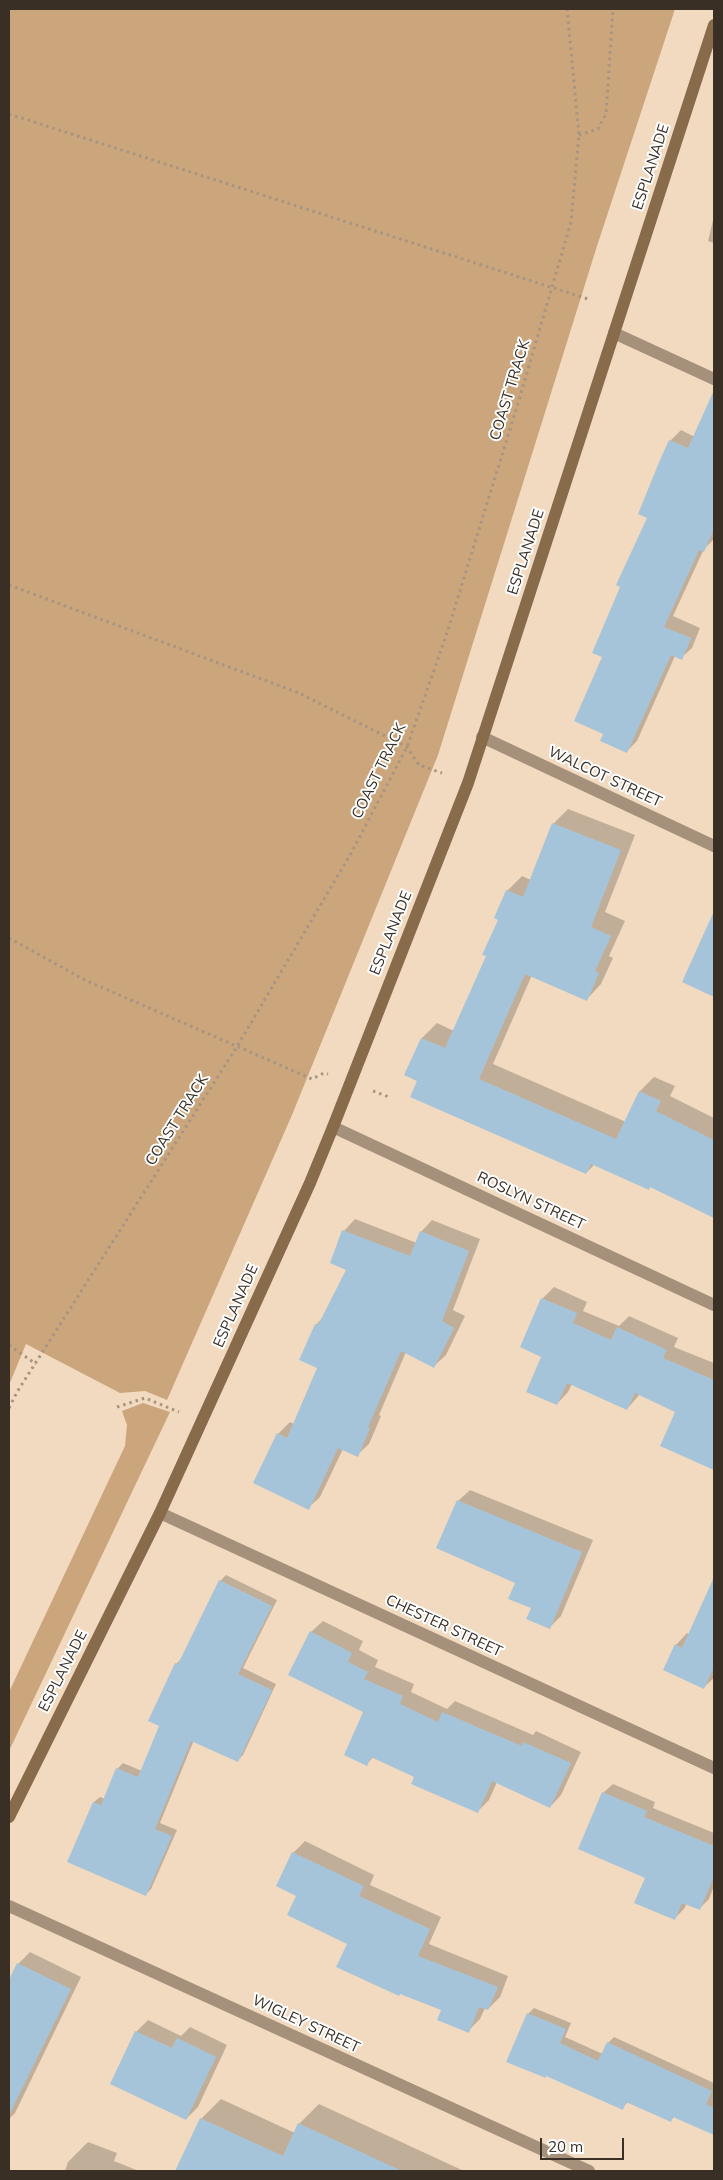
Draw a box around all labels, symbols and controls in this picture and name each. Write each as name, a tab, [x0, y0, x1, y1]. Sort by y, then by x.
street label: ESPLANADE	[629, 122, 673, 212]
street label: COAST TRACK	[486, 338, 534, 442]
street label: ESPLANADE	[504, 507, 548, 597]
street label: COAST TRACK	[348, 720, 410, 822]
street label: WALCOT STREET	[545, 743, 665, 811]
street label: ESPLANADE	[366, 888, 416, 978]
street label: COAST TRACK	[142, 1071, 212, 1169]
street label: ROSLYN STREET	[474, 1168, 588, 1234]
street label: ESPLANADE	[210, 1262, 262, 1350]
street label: CHESTER STREET	[383, 1591, 505, 1661]
street label: ESPLANADE	[35, 1627, 91, 1715]
street label: WIGLEY STREET	[249, 1991, 363, 2057]
scale bar	[543, 2128, 627, 2160]
text: 20 m	[548, 2137, 583, 2156]

